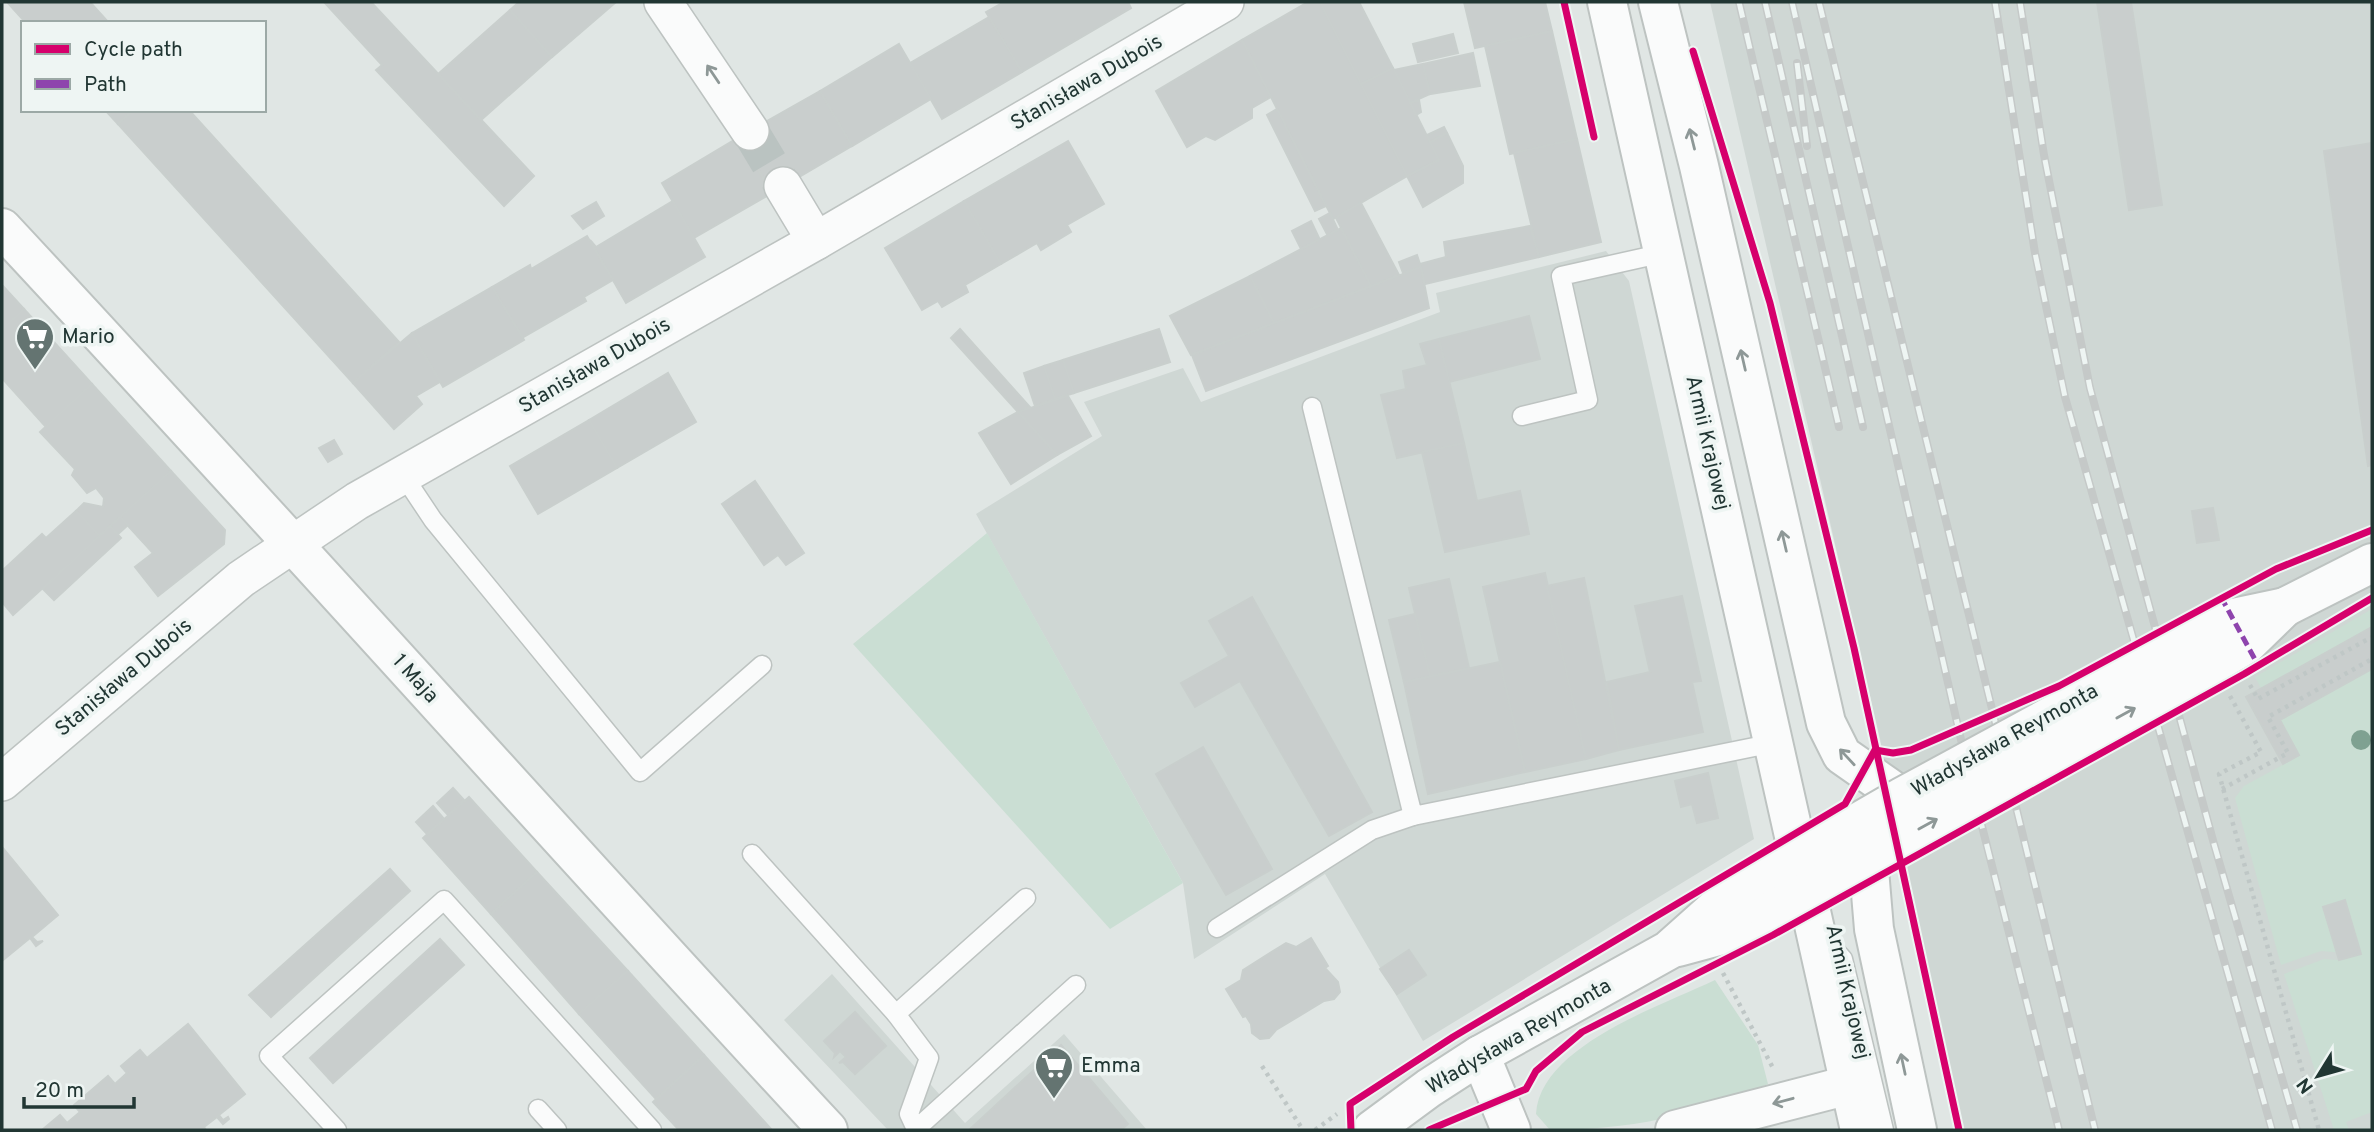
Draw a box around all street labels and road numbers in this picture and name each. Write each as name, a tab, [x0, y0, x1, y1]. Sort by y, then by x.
street label: Stanisława Dubois	[1006, 29, 1168, 137]
street label: Stanisława Dubois	[514, 312, 676, 420]
street label: Armii Krajowej	[1678, 373, 1736, 513]
street label: Stanisława Dubois	[50, 613, 198, 743]
street label: 1 Maja	[386, 649, 444, 709]
street label: Władysława Reymonta	[1907, 678, 2103, 804]
street label: Armii Krajowej	[1818, 922, 1876, 1062]
street label: Władysława Reymonta	[1421, 973, 1617, 1101]

